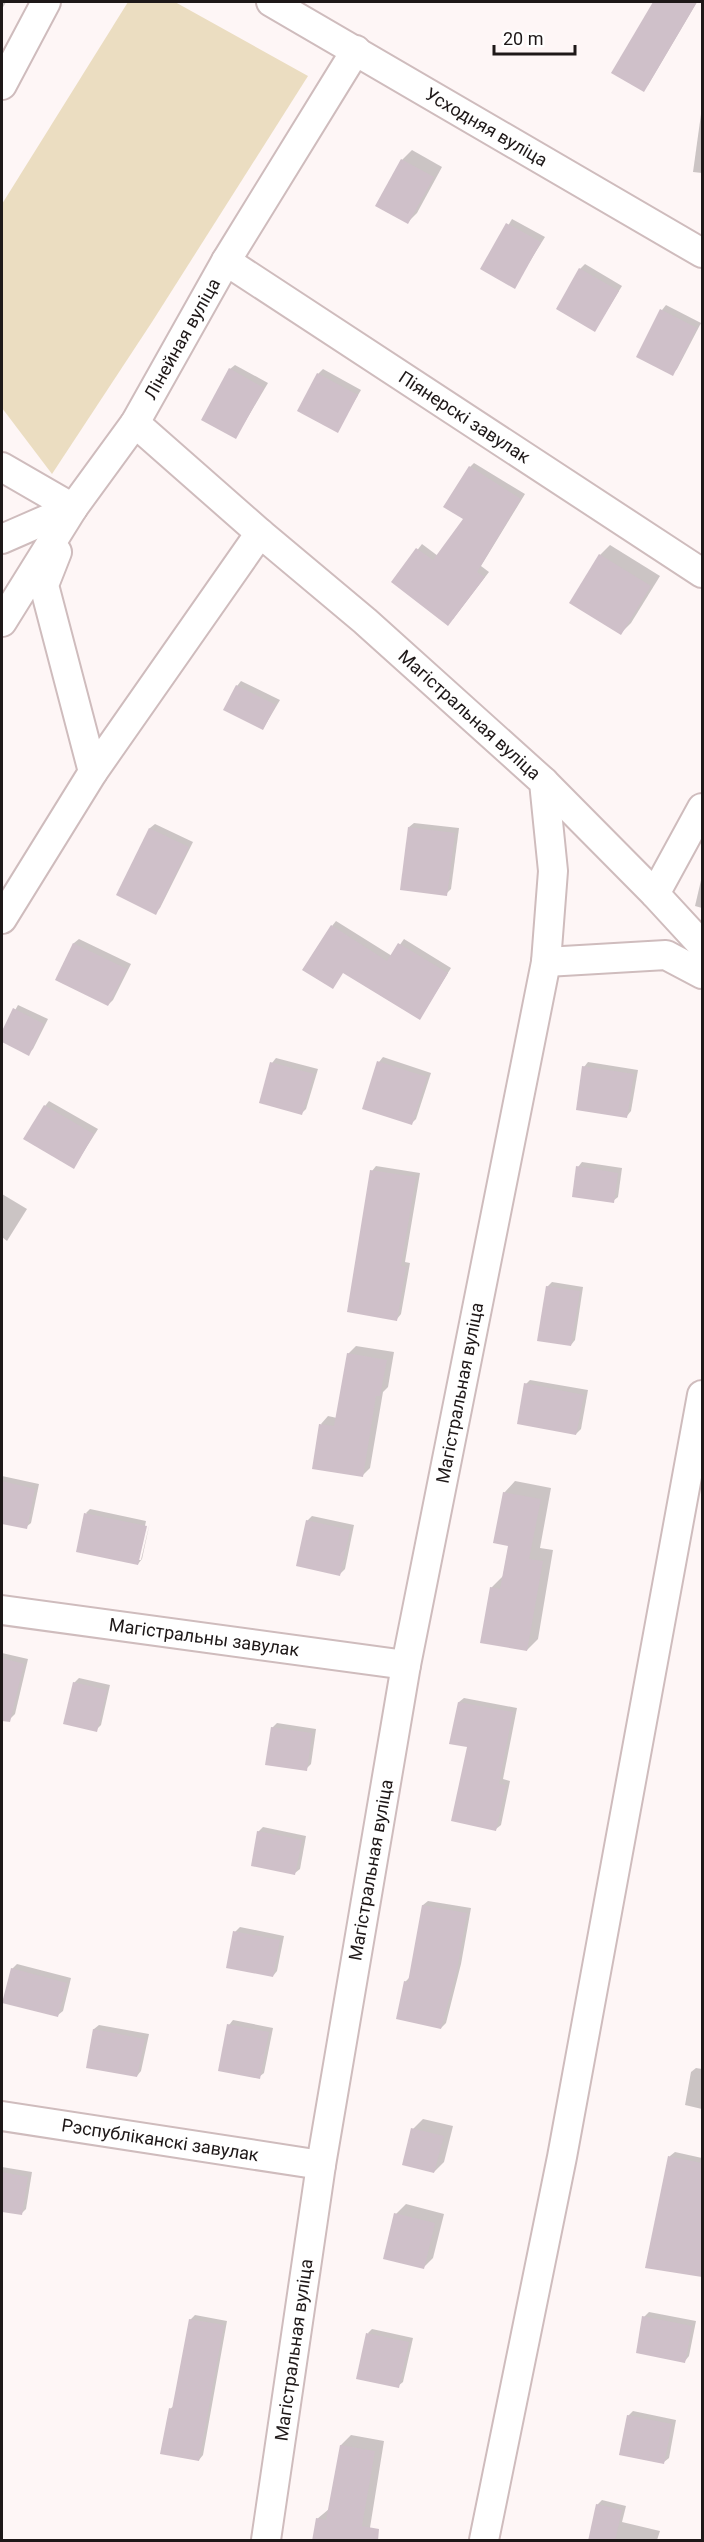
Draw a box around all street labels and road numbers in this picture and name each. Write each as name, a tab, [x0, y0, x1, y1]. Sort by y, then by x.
street label: Усходняя вуліца	[422, 83, 551, 171]
street label: Лінейная вуліца	[139, 274, 224, 403]
street label: Піянерскі завулак	[395, 366, 534, 468]
street label: Магістральная вуліца	[394, 645, 545, 784]
street label: Магістральная вуліца	[432, 1301, 487, 1485]
street label: Магістральны завулак	[108, 1614, 301, 1660]
street label: Магістральная вуліца	[344, 1778, 397, 1962]
street label: Рэспубліканскі завулак	[60, 2114, 261, 2165]
street label: Магістральная вуліца	[270, 2258, 317, 2442]

